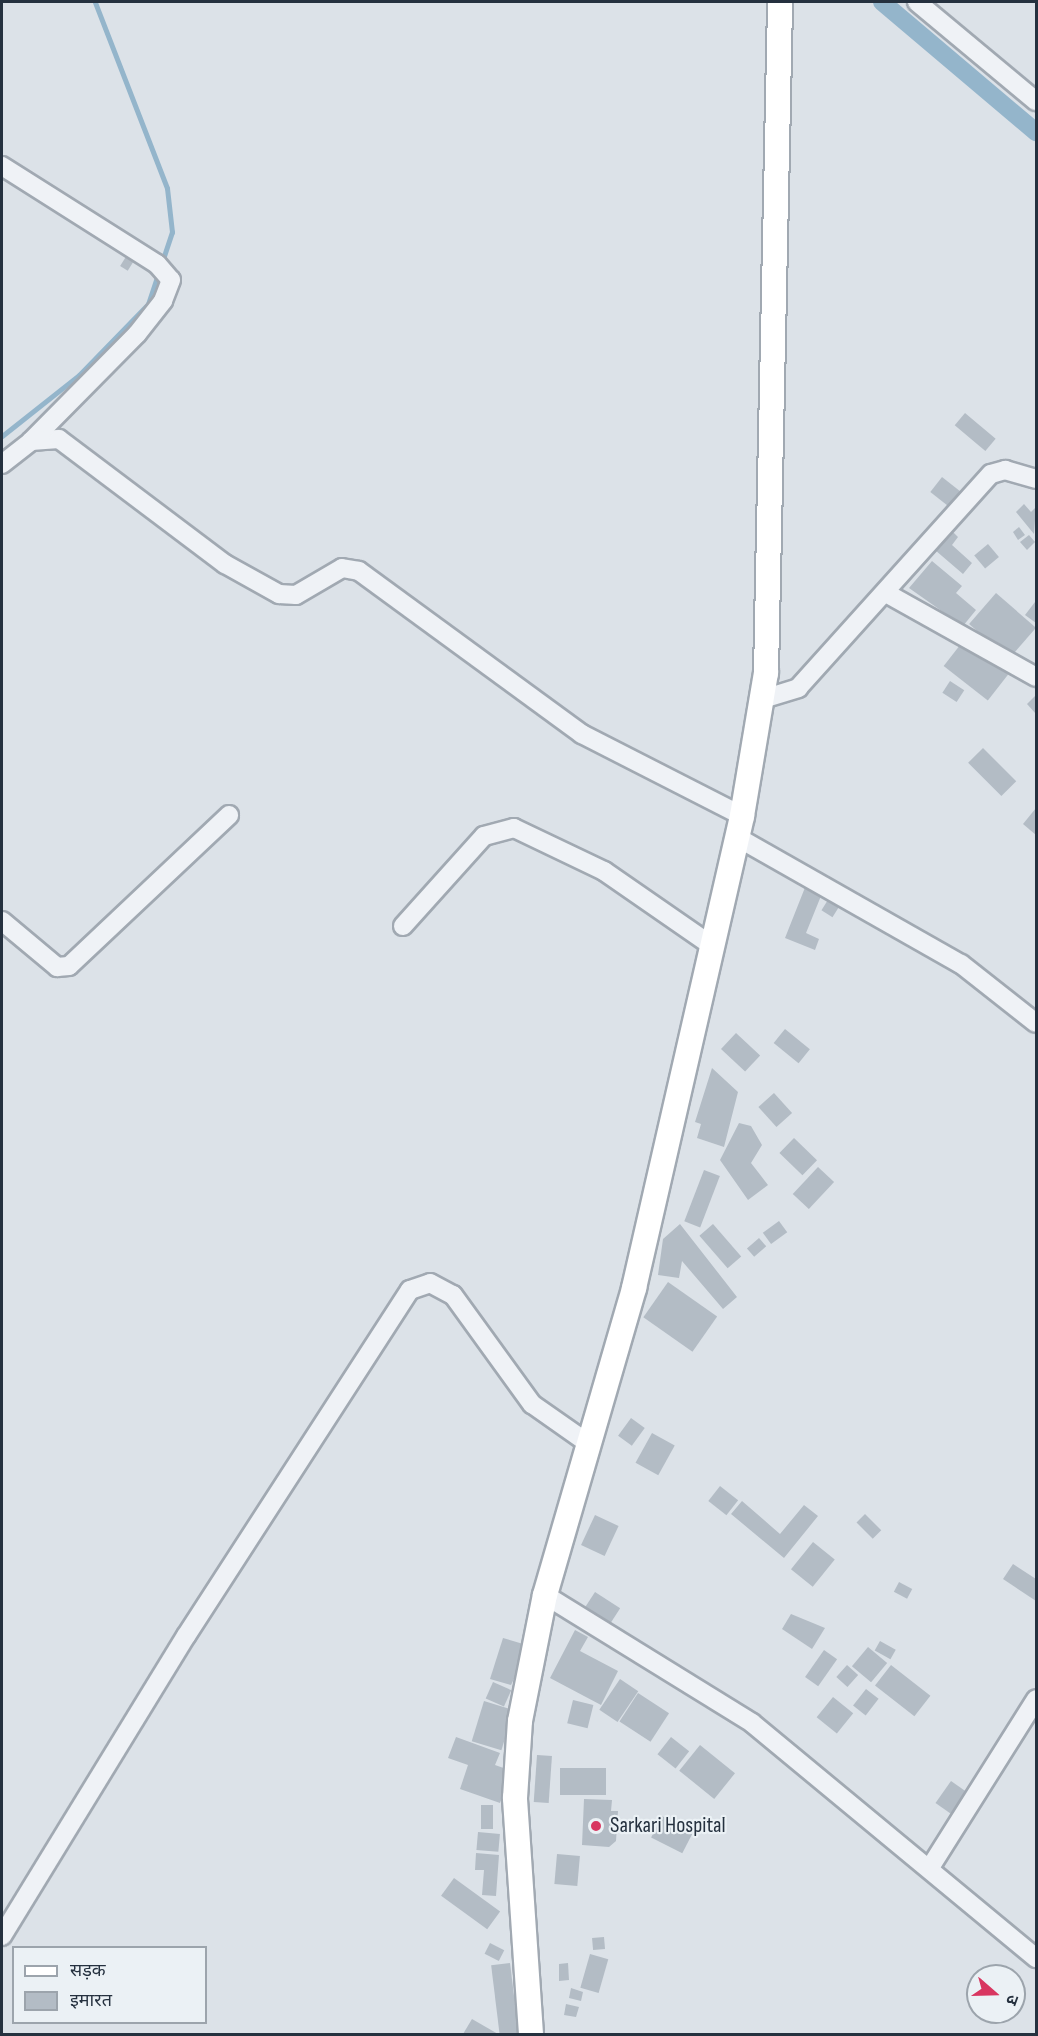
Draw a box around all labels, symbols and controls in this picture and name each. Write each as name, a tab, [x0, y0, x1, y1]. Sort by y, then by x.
place label: Sarkari Hospital	[610, 1813, 726, 1839]
marker: Sarkari Hospital	[587, 1817, 605, 1835]
legend	[12, 1946, 207, 2024]
text: सड़क	[70, 1960, 106, 1981]
north arrow	[966, 1964, 1026, 2024]
text: इमारत	[70, 1990, 112, 2011]
text: उ	[1001, 1992, 1022, 2007]

